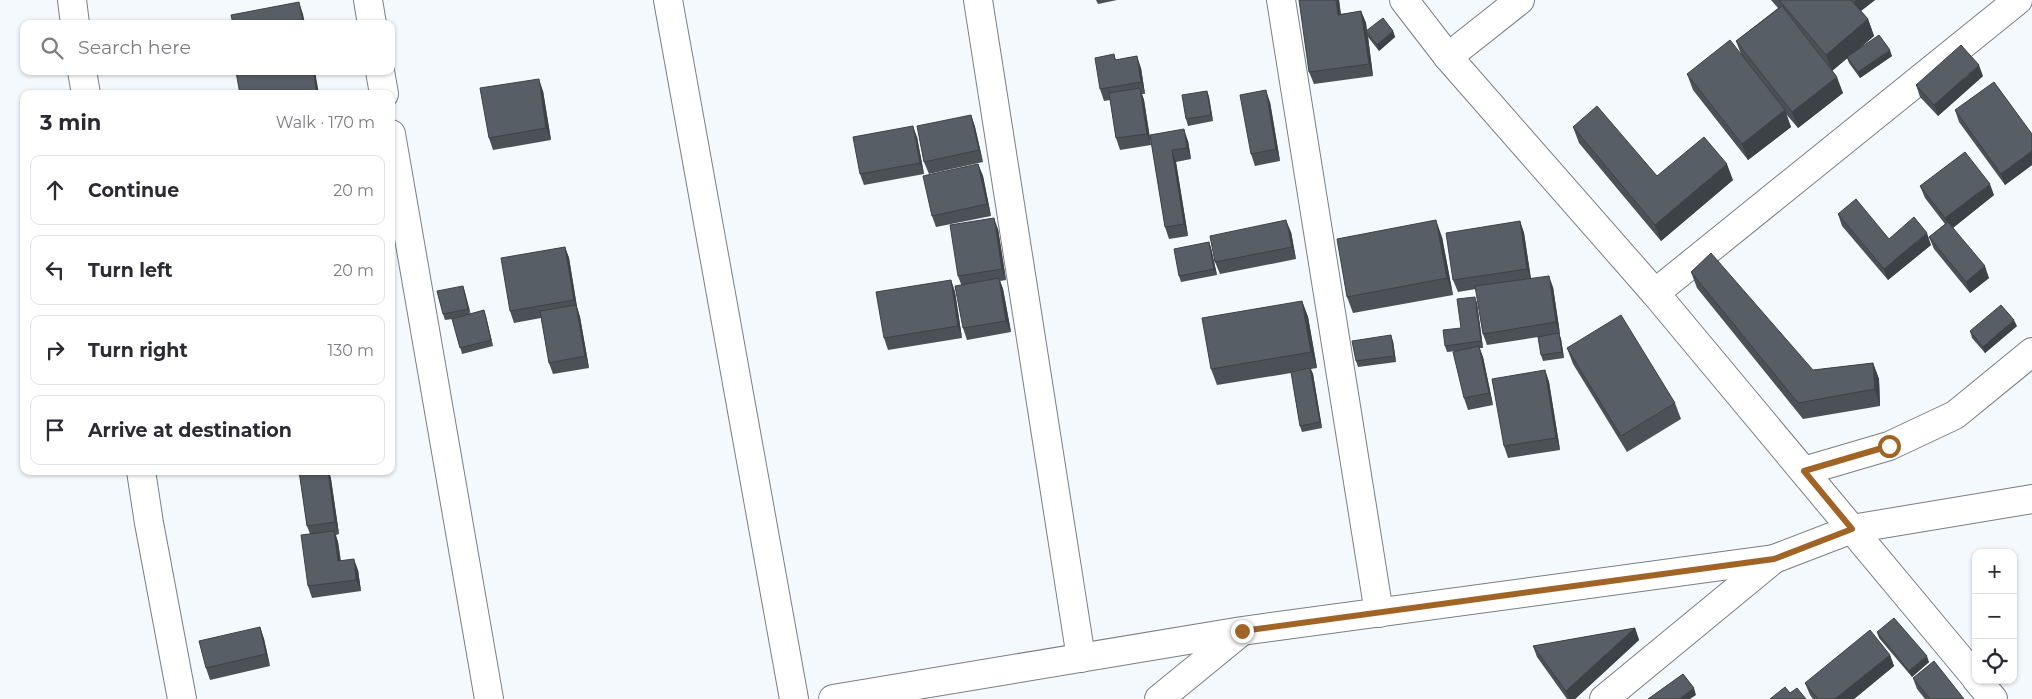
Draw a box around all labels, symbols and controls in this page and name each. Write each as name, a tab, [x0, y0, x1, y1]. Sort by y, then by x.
search box	[20, 20, 395, 75]
icon: search	[38, 34, 66, 62]
text: Search here	[78, 36, 191, 59]
text: 3 min	[40, 110, 101, 135]
text: Walk · 170 m	[276, 113, 375, 132]
icon: ahead	[41, 176, 69, 204]
text: Continue	[88, 179, 179, 202]
text: 20 m	[333, 181, 374, 200]
icon: left	[41, 256, 69, 284]
text: Turn left	[88, 259, 173, 282]
text: 20 m	[333, 261, 374, 280]
icon: right	[41, 336, 69, 364]
text: Turn right	[88, 339, 188, 362]
text: 130 m	[327, 341, 374, 360]
icon: arrive	[41, 416, 69, 444]
text: Arrive at destination	[88, 419, 292, 442]
route start	[1878, 435, 1901, 458]
map controls	[1972, 549, 2017, 684]
button: +	[1972, 549, 2017, 594]
button: −	[1972, 594, 2017, 639]
route end	[1231, 620, 1254, 643]
button: locate	[1972, 639, 2017, 684]

